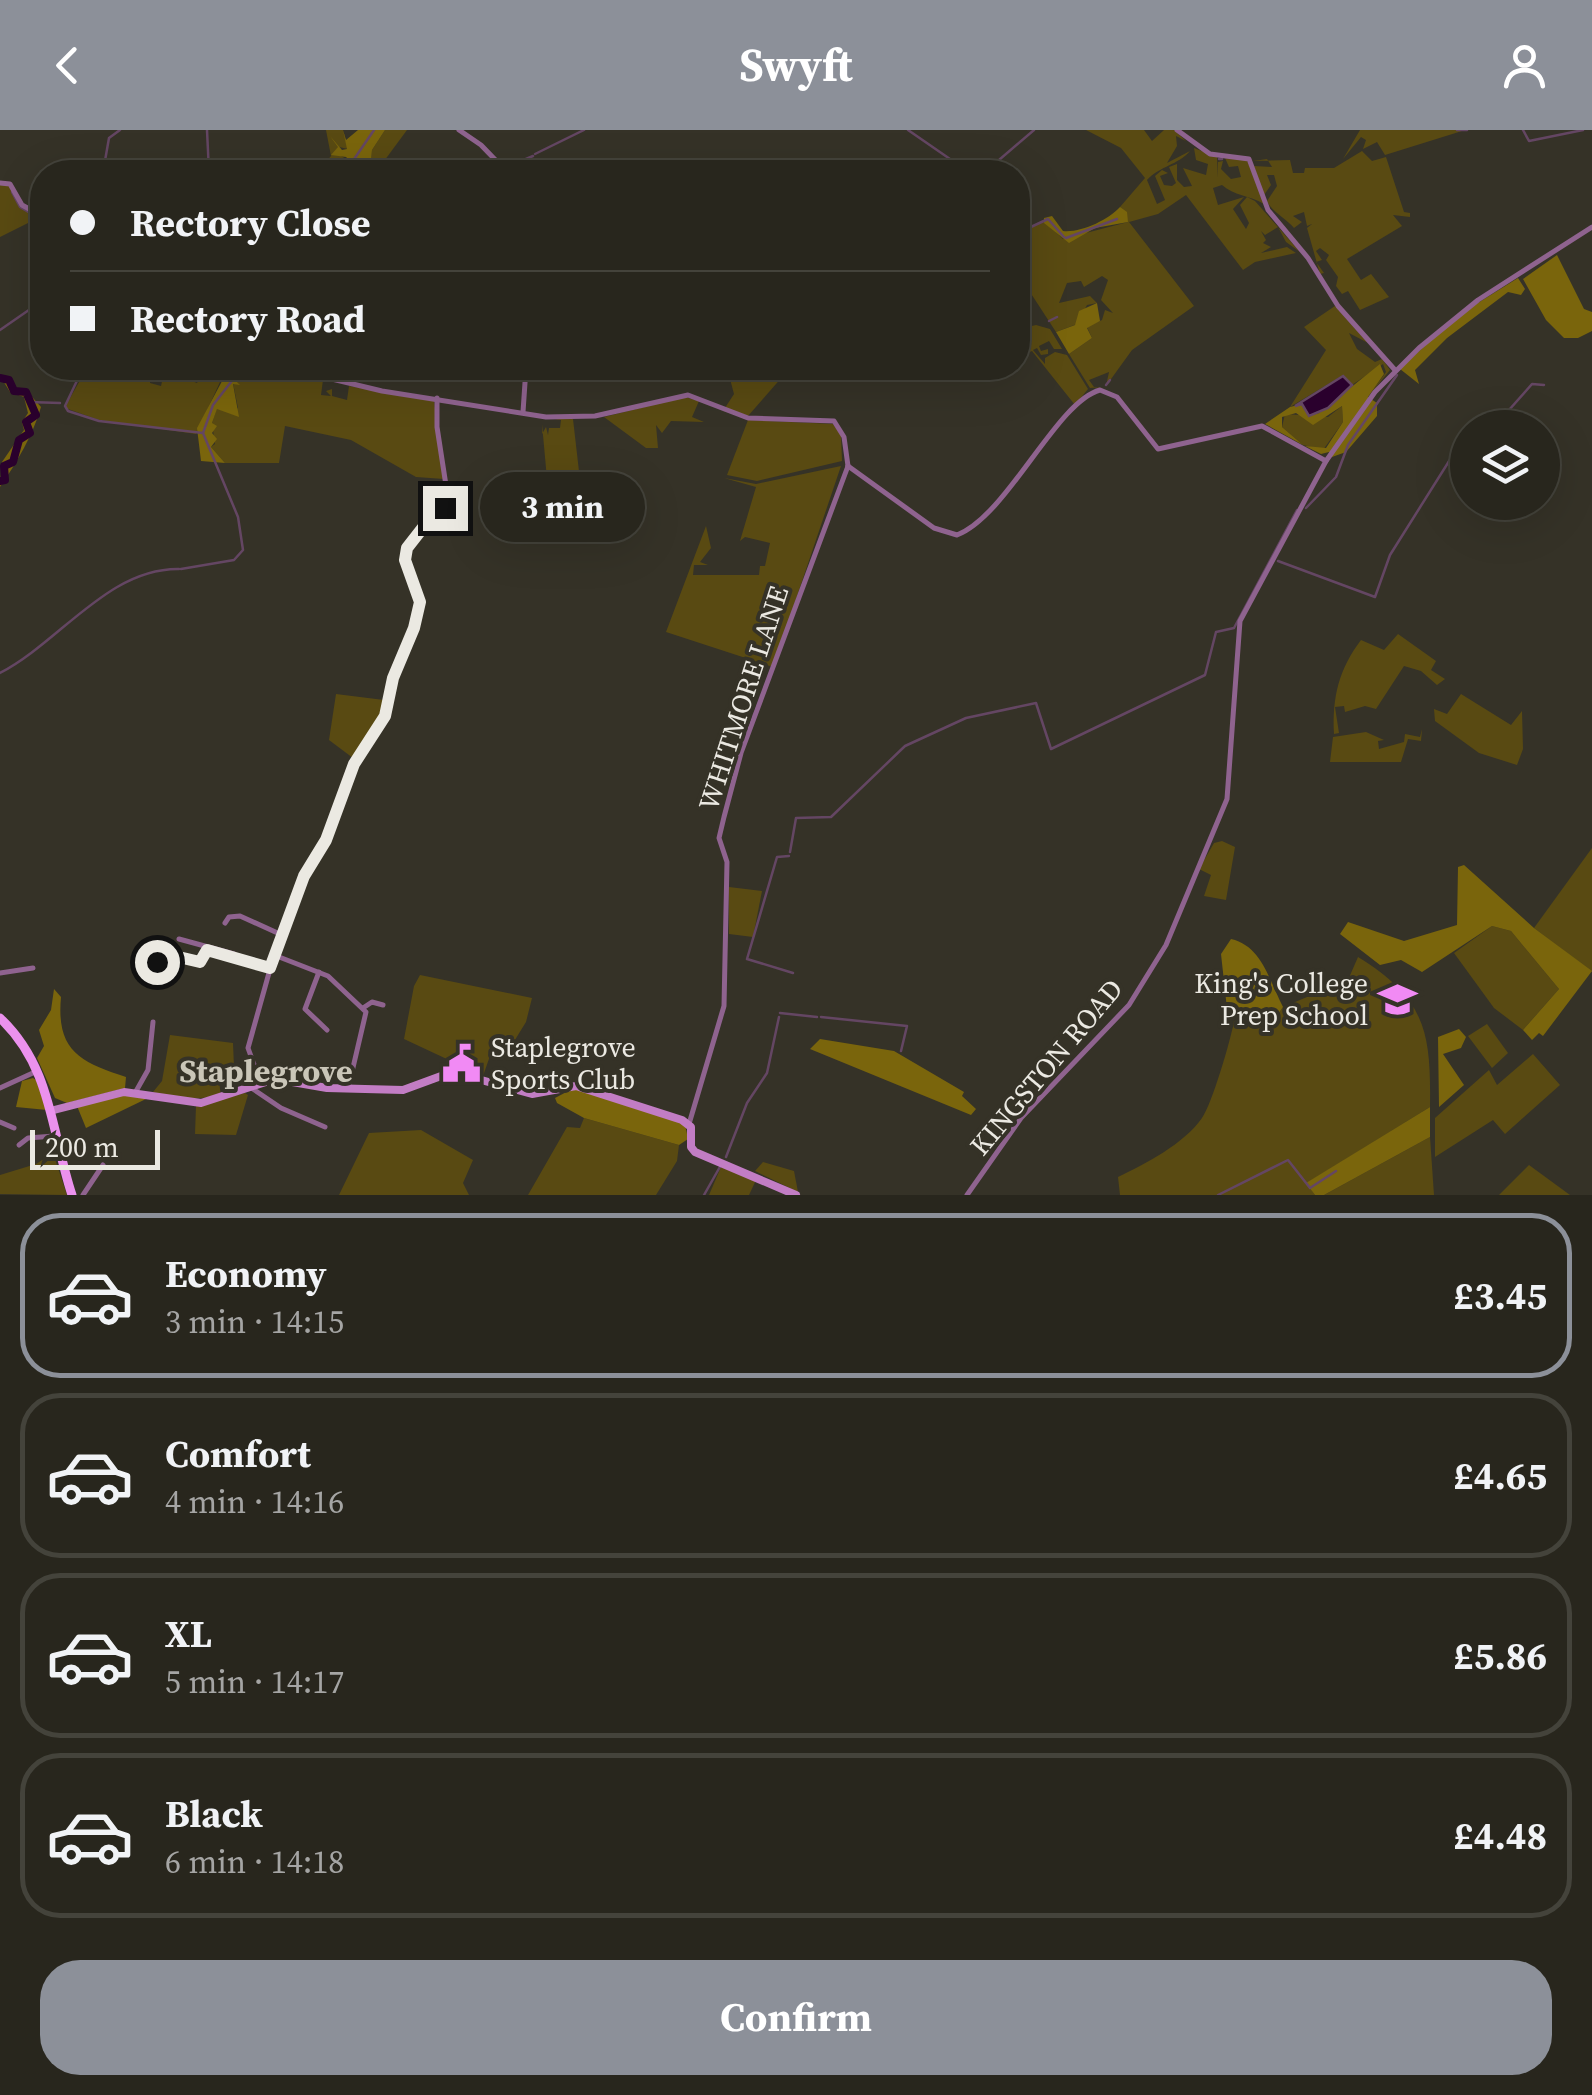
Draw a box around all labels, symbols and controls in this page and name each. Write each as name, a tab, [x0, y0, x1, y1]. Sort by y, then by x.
text: Swyft	[739, 34, 853, 96]
icon: back	[40, 38, 95, 93]
icon: person	[1497, 38, 1552, 93]
text: Rectory Close	[130, 197, 370, 249]
text: Rectory Road	[130, 293, 365, 345]
map controls	[1450, 410, 1560, 520]
button: layers	[1450, 410, 1560, 520]
callout: 3 min	[480, 473, 645, 543]
text: 3 min	[521, 485, 604, 529]
route end	[423, 486, 468, 531]
street label: WHITMORE LANE	[689, 581, 797, 815]
route start	[135, 940, 180, 985]
place label: King's College Prep School	[1194, 964, 1368, 1034]
street label: KINGSTON ROAD	[961, 971, 1131, 1163]
school or university icon: King's College Prep School	[1377, 978, 1419, 1020]
place label: Staplegrove Sports Club	[491, 1028, 636, 1098]
public building icon: Staplegrove Sports Club	[440, 1042, 482, 1084]
district label: Staplegrove	[179, 1049, 353, 1093]
scale bar	[30, 1125, 160, 1170]
text: 200 m	[45, 1128, 119, 1166]
text: Economy	[165, 1248, 327, 1300]
icon: car	[45, 1251, 135, 1341]
text: £3.45	[1453, 1270, 1547, 1322]
text: 3 min · 14:15	[165, 1300, 344, 1344]
text: Comfort	[165, 1428, 311, 1480]
icon: car	[45, 1431, 135, 1521]
text: £4.65	[1453, 1450, 1547, 1502]
text: 4 min · 14:16	[165, 1480, 344, 1524]
text: XL	[165, 1608, 212, 1660]
icon: car	[45, 1611, 135, 1701]
text: £5.86	[1453, 1630, 1547, 1682]
text: 5 min · 14:17	[165, 1660, 344, 1704]
text: Black	[165, 1788, 263, 1840]
icon: car	[45, 1791, 135, 1881]
text: £4.48	[1453, 1810, 1547, 1862]
text: 6 min · 14:18	[165, 1840, 344, 1884]
button: Confirm	[40, 1960, 1552, 2075]

